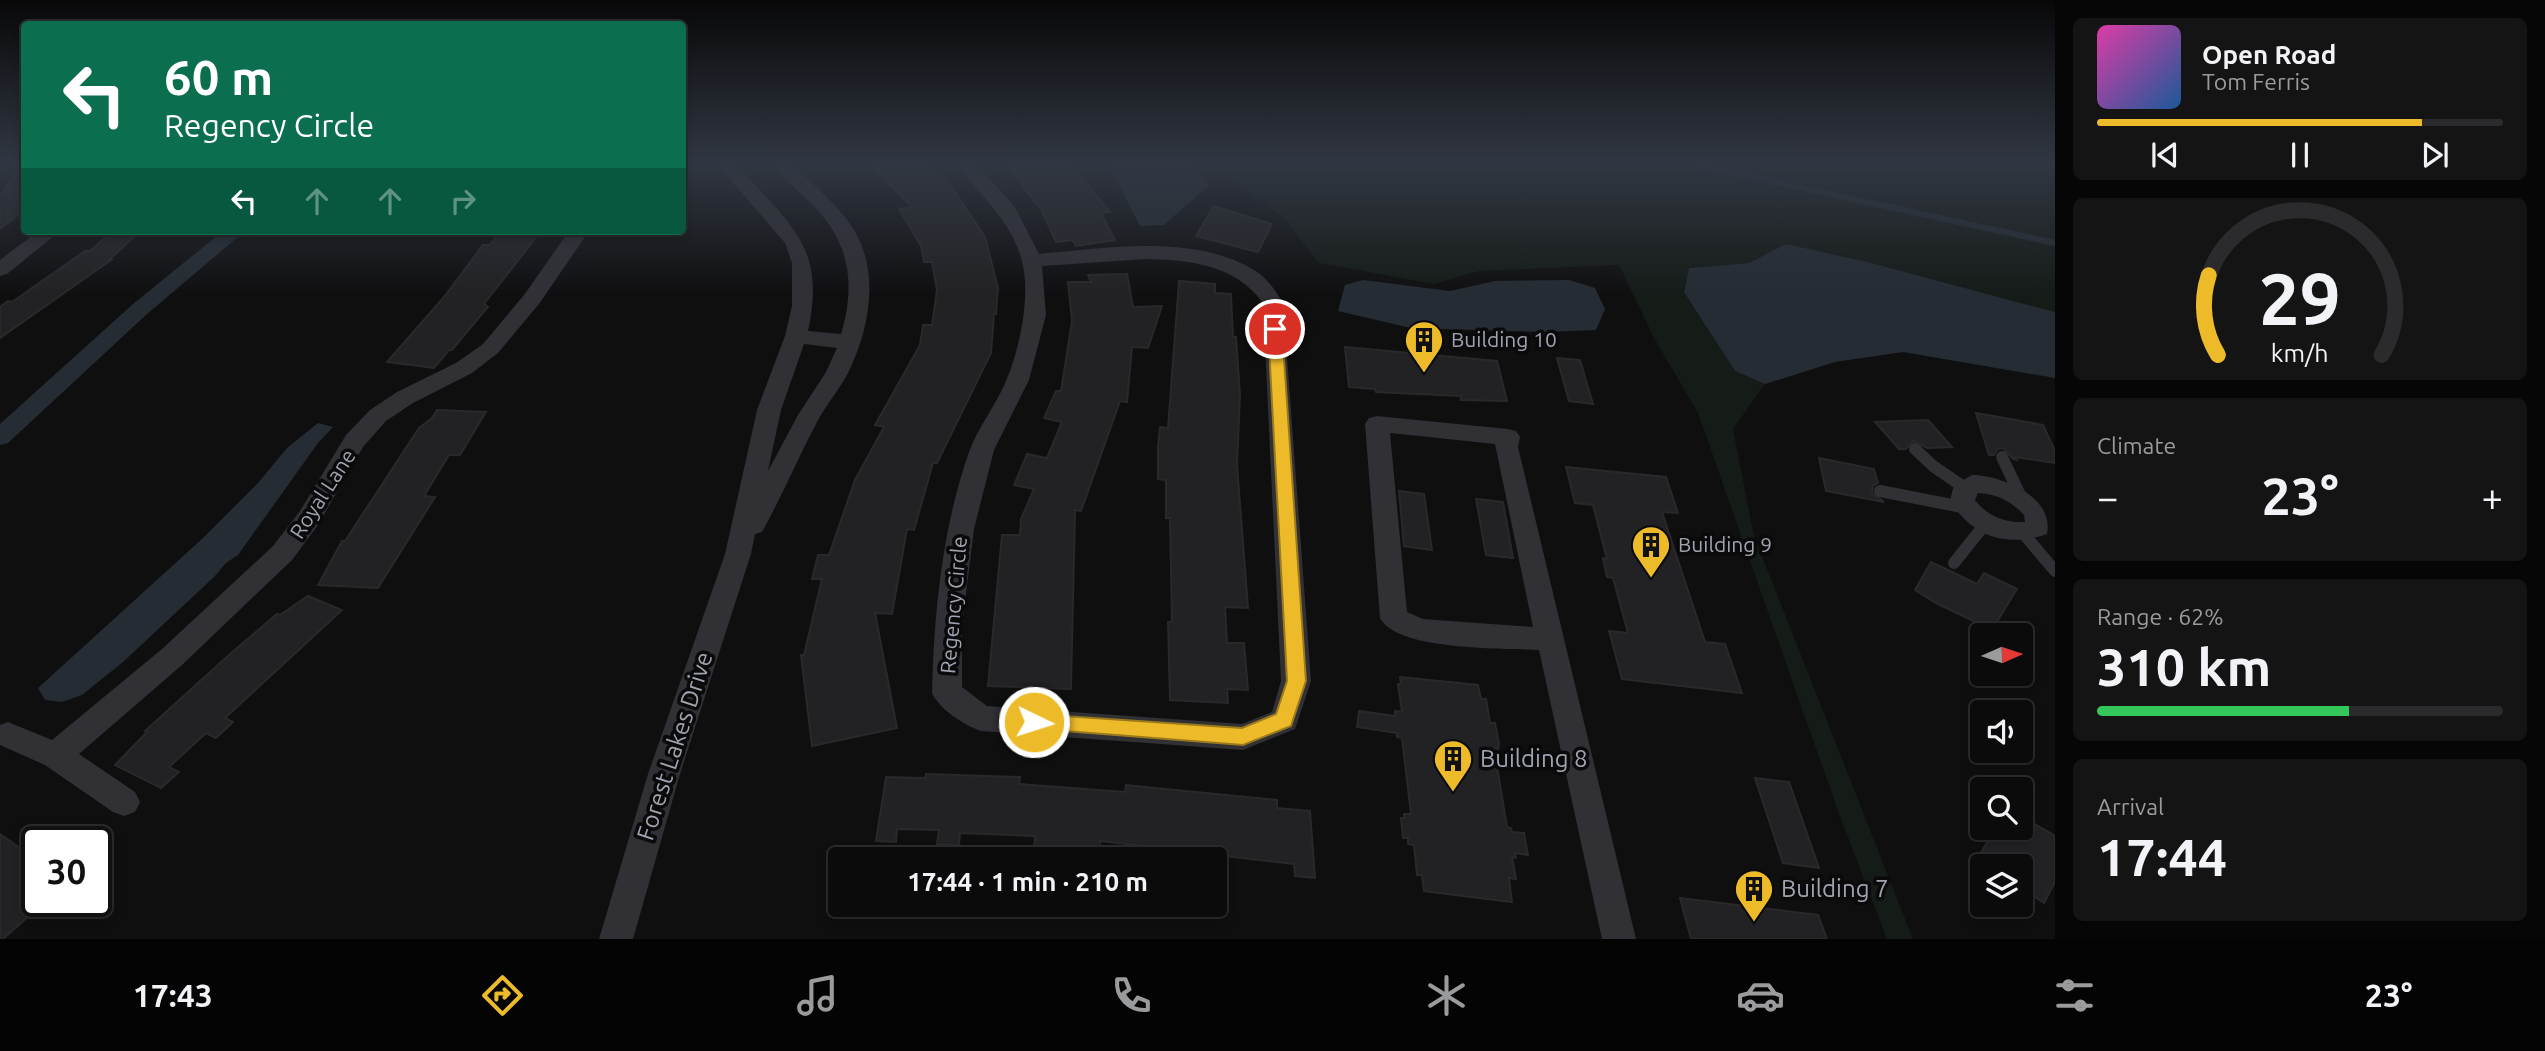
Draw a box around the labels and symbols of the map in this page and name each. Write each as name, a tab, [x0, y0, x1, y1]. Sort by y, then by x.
pin	[1245, 299, 1305, 359]
building icon: Building 10	[1403, 319, 1445, 374]
place label: Building 10	[1451, 327, 1557, 351]
street label: Royal Lane	[284, 444, 360, 543]
building icon: Building 9	[1630, 524, 1672, 579]
place label: Building 9	[1678, 532, 1772, 556]
street label: Regency Circle	[935, 535, 971, 675]
north arrow	[1970, 623, 2034, 686]
street label: Forest Lakes Drive	[631, 648, 718, 843]
position arrow	[997, 685, 1071, 759]
building icon: Building 8	[1432, 738, 1474, 793]
place label: Building 8	[1480, 745, 1587, 772]
speed limit sign: 30	[21, 826, 112, 917]
building icon: Building 7	[1733, 868, 1775, 923]
place label: Building 7	[1781, 875, 1888, 902]

